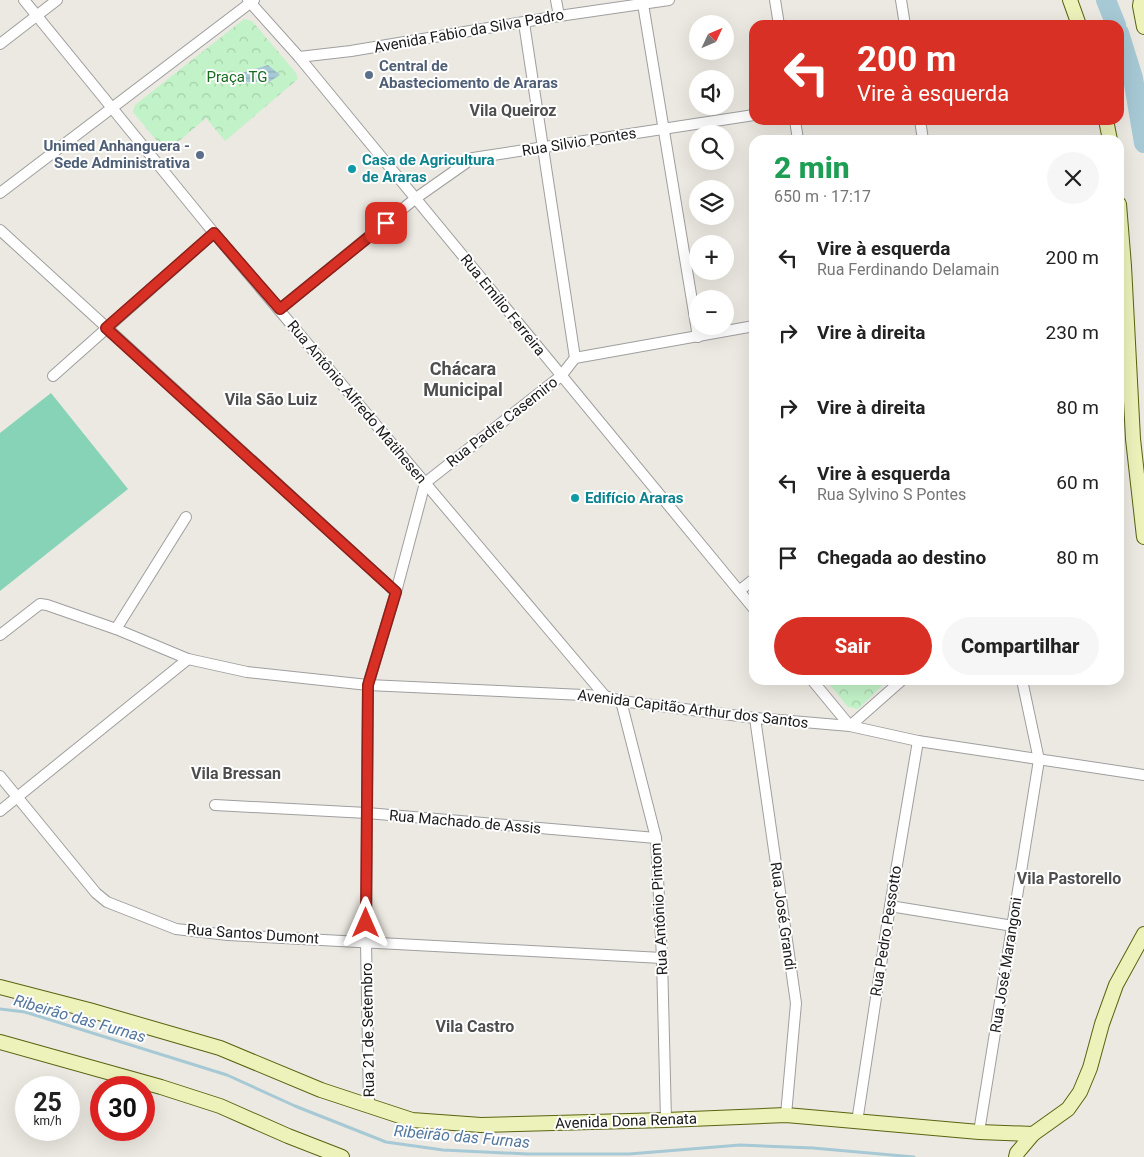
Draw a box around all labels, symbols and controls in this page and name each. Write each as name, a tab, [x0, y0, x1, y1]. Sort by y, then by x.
street label: Avenida Fabio da Silva Padro	[373, 5, 565, 57]
north arrow	[689, 15, 734, 60]
map controls	[689, 15, 734, 335]
text: 200 m	[857, 39, 956, 80]
icon: left	[774, 40, 839, 105]
place label: Central de Abasteciomento de Araras	[379, 57, 558, 92]
park label: Praça TG	[207, 68, 267, 86]
marker: Central de Abasteciomento de Araras	[363, 69, 375, 81]
button: sound	[689, 70, 734, 115]
text: Vire à esquerda	[857, 81, 1009, 106]
district label: Vila Queiroz	[470, 101, 557, 120]
street label: Rua Silvio Pontes	[521, 124, 637, 160]
button: search	[689, 125, 734, 170]
place label: Unimed Anhanguera - Sede Administrativa	[43, 137, 190, 172]
marker: Unimed Anhanguera - Sede Administrativa	[194, 149, 206, 161]
text: 2 min	[774, 150, 850, 185]
place label: Casa de Agricultura de Araras	[362, 151, 495, 186]
button: close	[1047, 152, 1099, 204]
marker: Casa de Agricultura de Araras	[346, 163, 358, 175]
button: layers	[689, 180, 734, 225]
text: 650 m · 17:17	[774, 187, 871, 206]
pin	[365, 202, 407, 244]
icon: arrive	[372, 209, 400, 237]
button: +	[689, 235, 734, 280]
text: Vire à esquerda	[817, 237, 950, 260]
icon: left	[774, 244, 802, 272]
text: 200 m	[1046, 246, 1099, 269]
street label: Rua Emílio Ferreira	[457, 251, 549, 359]
text: Rua Ferdinando Delamain	[817, 260, 999, 279]
button: −	[689, 290, 734, 335]
street label: Rua Antônio Alfredo Matihesen	[283, 317, 431, 487]
icon: right	[774, 319, 802, 347]
text: Vire à direita	[817, 321, 926, 344]
text: 230 m	[1046, 321, 1099, 344]
district label: Chácara Municipal	[423, 358, 503, 400]
street label: Rua Padre Casemiro	[443, 373, 561, 471]
district label: Vila São Luiz	[225, 390, 317, 409]
icon: right	[774, 394, 802, 422]
text: Vire à direita	[817, 396, 926, 419]
text: 80 m	[1056, 396, 1099, 419]
text: Vire à esquerda	[817, 462, 950, 485]
icon: left	[774, 469, 802, 497]
text: 60 m	[1056, 471, 1099, 494]
text: Rua Sylvino S Pontes	[817, 485, 966, 504]
place label: Edifício Araras	[585, 489, 684, 507]
marker: Edifício Araras	[569, 492, 581, 504]
icon: arrive	[774, 544, 802, 572]
text: Chegada ao destino	[817, 546, 986, 569]
text: 80 m	[1056, 546, 1099, 569]
button: Sair	[774, 617, 932, 675]
button: Compartilhar	[942, 617, 1099, 675]
street label: Avenida Capitão Arthur dos Santos	[577, 686, 809, 732]
district label: Vila Bressan	[191, 764, 281, 783]
street label: Rua Machado de Assis	[388, 806, 542, 838]
street label: Rua Antônio Pintom	[647, 842, 671, 976]
street label: Rua José Grandi	[766, 861, 800, 971]
street label: Rua Pedro Pessotto	[867, 864, 905, 998]
district label: Vila Pastorello	[1017, 869, 1121, 888]
position arrow	[339, 896, 391, 948]
street label: Rua José Marangoni	[986, 896, 1026, 1034]
street label: Rua Santos Dumont	[186, 920, 320, 948]
street label: Rua 21 de Setembro	[358, 962, 378, 1098]
water label: Ribeirão das Furnas	[12, 991, 148, 1046]
district label: Vila Castro	[436, 1017, 514, 1036]
speed limit sign: 30	[90, 1076, 155, 1141]
text: 25	[33, 1088, 62, 1117]
street label: Avenida Dona Renata	[555, 1110, 697, 1132]
text: km/h	[33, 1114, 62, 1128]
water label: Ribeirão das Furnas	[393, 1121, 531, 1152]

